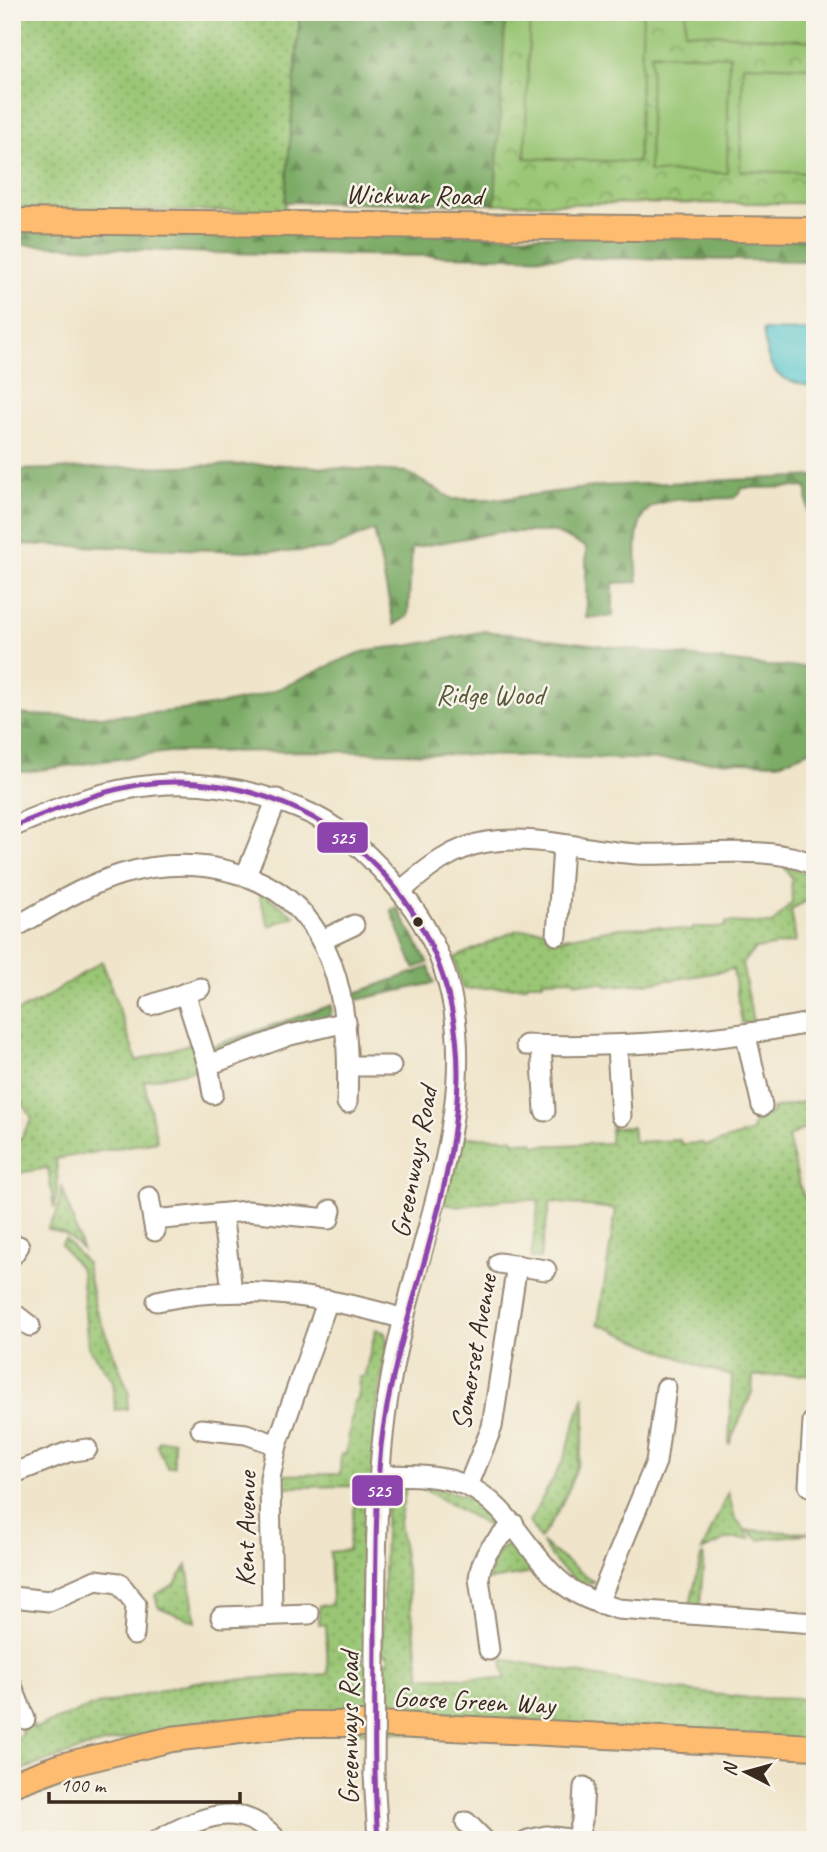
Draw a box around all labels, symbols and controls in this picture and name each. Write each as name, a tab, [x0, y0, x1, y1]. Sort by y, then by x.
street label: Wickwar Road	[345, 176, 487, 213]
park label: Ridge Wood	[436, 677, 548, 712]
line badge: 525	[316, 821, 369, 854]
text: 525	[329, 826, 356, 850]
unlabelled marker	[411, 915, 425, 929]
street label: Greenways Road	[382, 1080, 446, 1241]
street label: Somerset Avenue	[443, 1270, 505, 1433]
street label: Kent Avenue	[227, 1469, 264, 1587]
line badge: 525	[351, 1474, 404, 1507]
text: 525	[365, 1479, 392, 1503]
street label: Greenways Road	[331, 1647, 366, 1805]
street label: Goose Green Way	[392, 1679, 558, 1722]
north arrow	[712, 1736, 782, 1806]
text: N	[718, 1760, 743, 1777]
scale bar	[49, 1761, 240, 1805]
text: 100 m	[60, 1772, 107, 1798]

